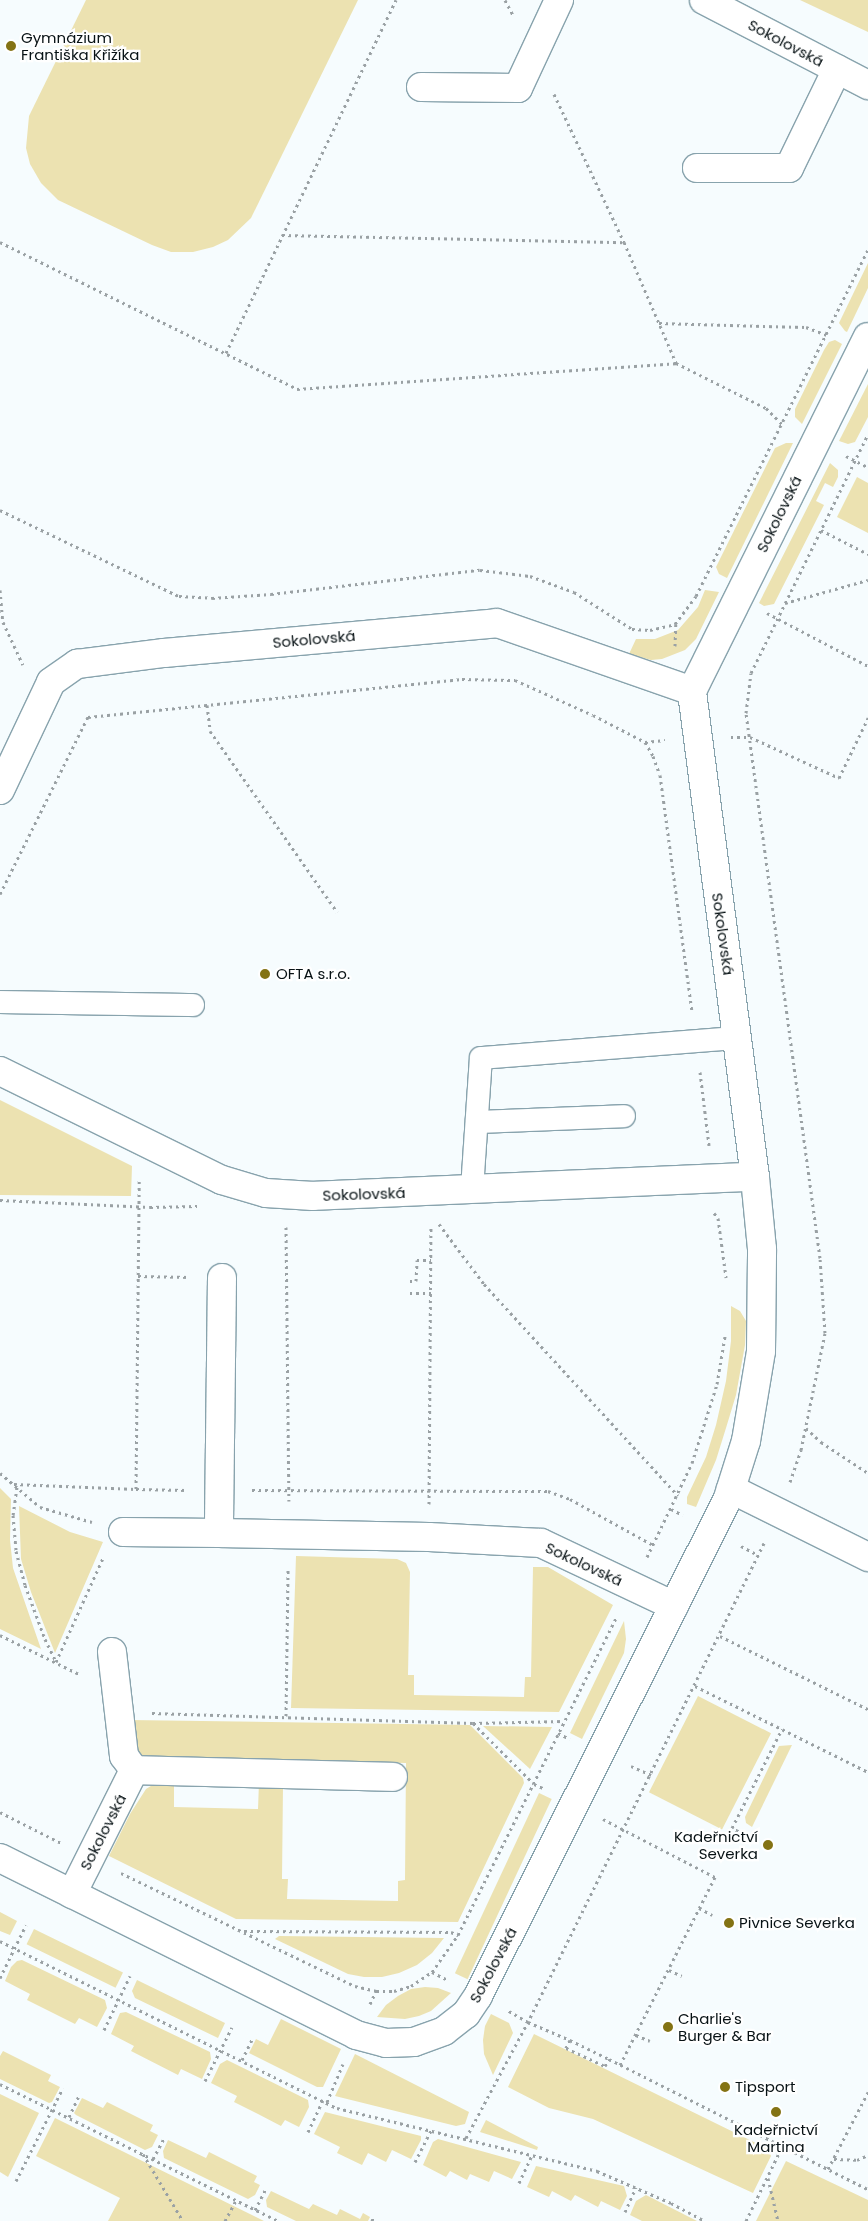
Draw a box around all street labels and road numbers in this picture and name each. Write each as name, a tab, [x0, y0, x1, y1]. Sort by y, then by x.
street label: Sokolovská	[745, 16, 827, 70]
street label: Sokolovská	[753, 473, 805, 555]
street label: Sokolovská	[272, 626, 356, 652]
street label: Sokolovská	[708, 892, 738, 976]
street label: Sokolovská	[322, 1184, 406, 1204]
street label: Sokolovská	[543, 1538, 625, 1590]
street label: Sokolovská	[76, 1791, 130, 1873]
street label: Sokolovská	[466, 1924, 520, 2006]

